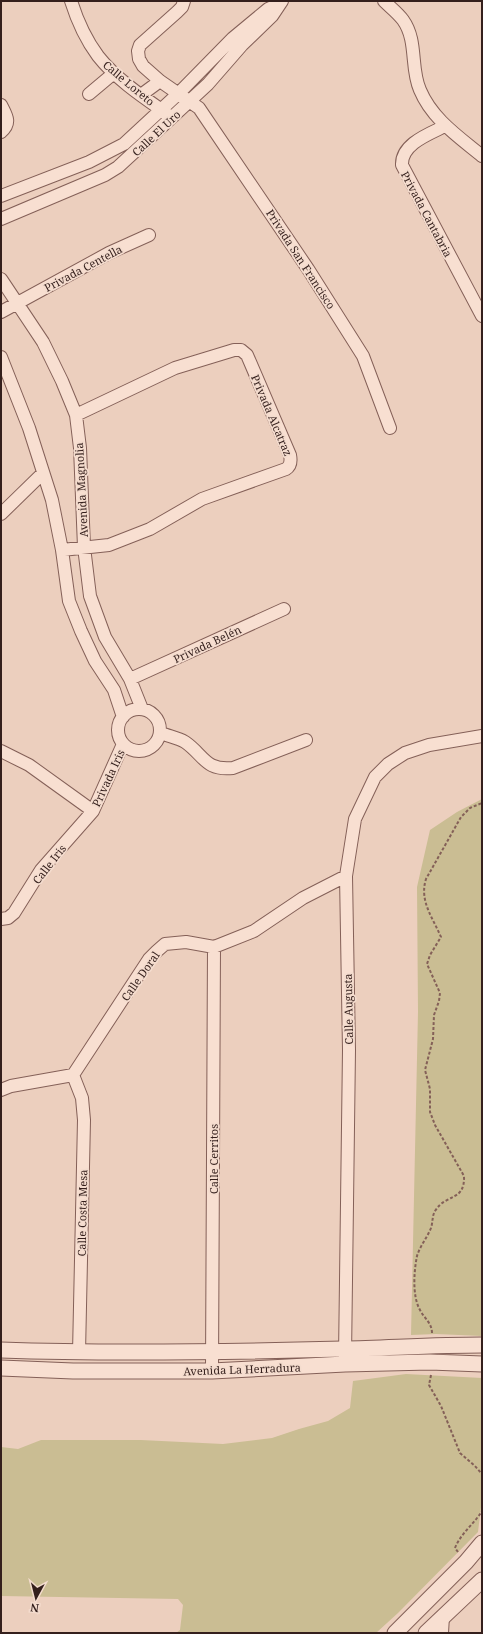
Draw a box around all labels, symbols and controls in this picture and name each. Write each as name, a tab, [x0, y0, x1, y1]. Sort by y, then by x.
street label: Calle Loreto	[100, 57, 158, 109]
street label: Calle El Uro	[129, 107, 183, 159]
street label: Privada Cantabria	[398, 168, 456, 260]
street label: Privada San Francisco	[263, 206, 339, 312]
street label: Privada Centella	[41, 241, 125, 295]
street label: Privada Alcatraz	[248, 372, 296, 458]
street label: Avenida Magnolia	[71, 442, 91, 538]
street label: Privada Belén	[171, 622, 243, 666]
street label: Privada Iris	[88, 747, 128, 809]
street label: Calle Iris	[29, 841, 69, 887]
street label: Calle Doral	[117, 948, 163, 1004]
street label: Calle Augusta	[340, 973, 356, 1045]
street label: Calle Cerritos	[206, 1124, 221, 1194]
street label: Calle Costa Mesa	[74, 1169, 90, 1257]
street label: Avenida La Herradura	[183, 1359, 301, 1379]
north arrow	[16, 1578, 56, 1618]
text: N	[29, 1600, 40, 1616]

